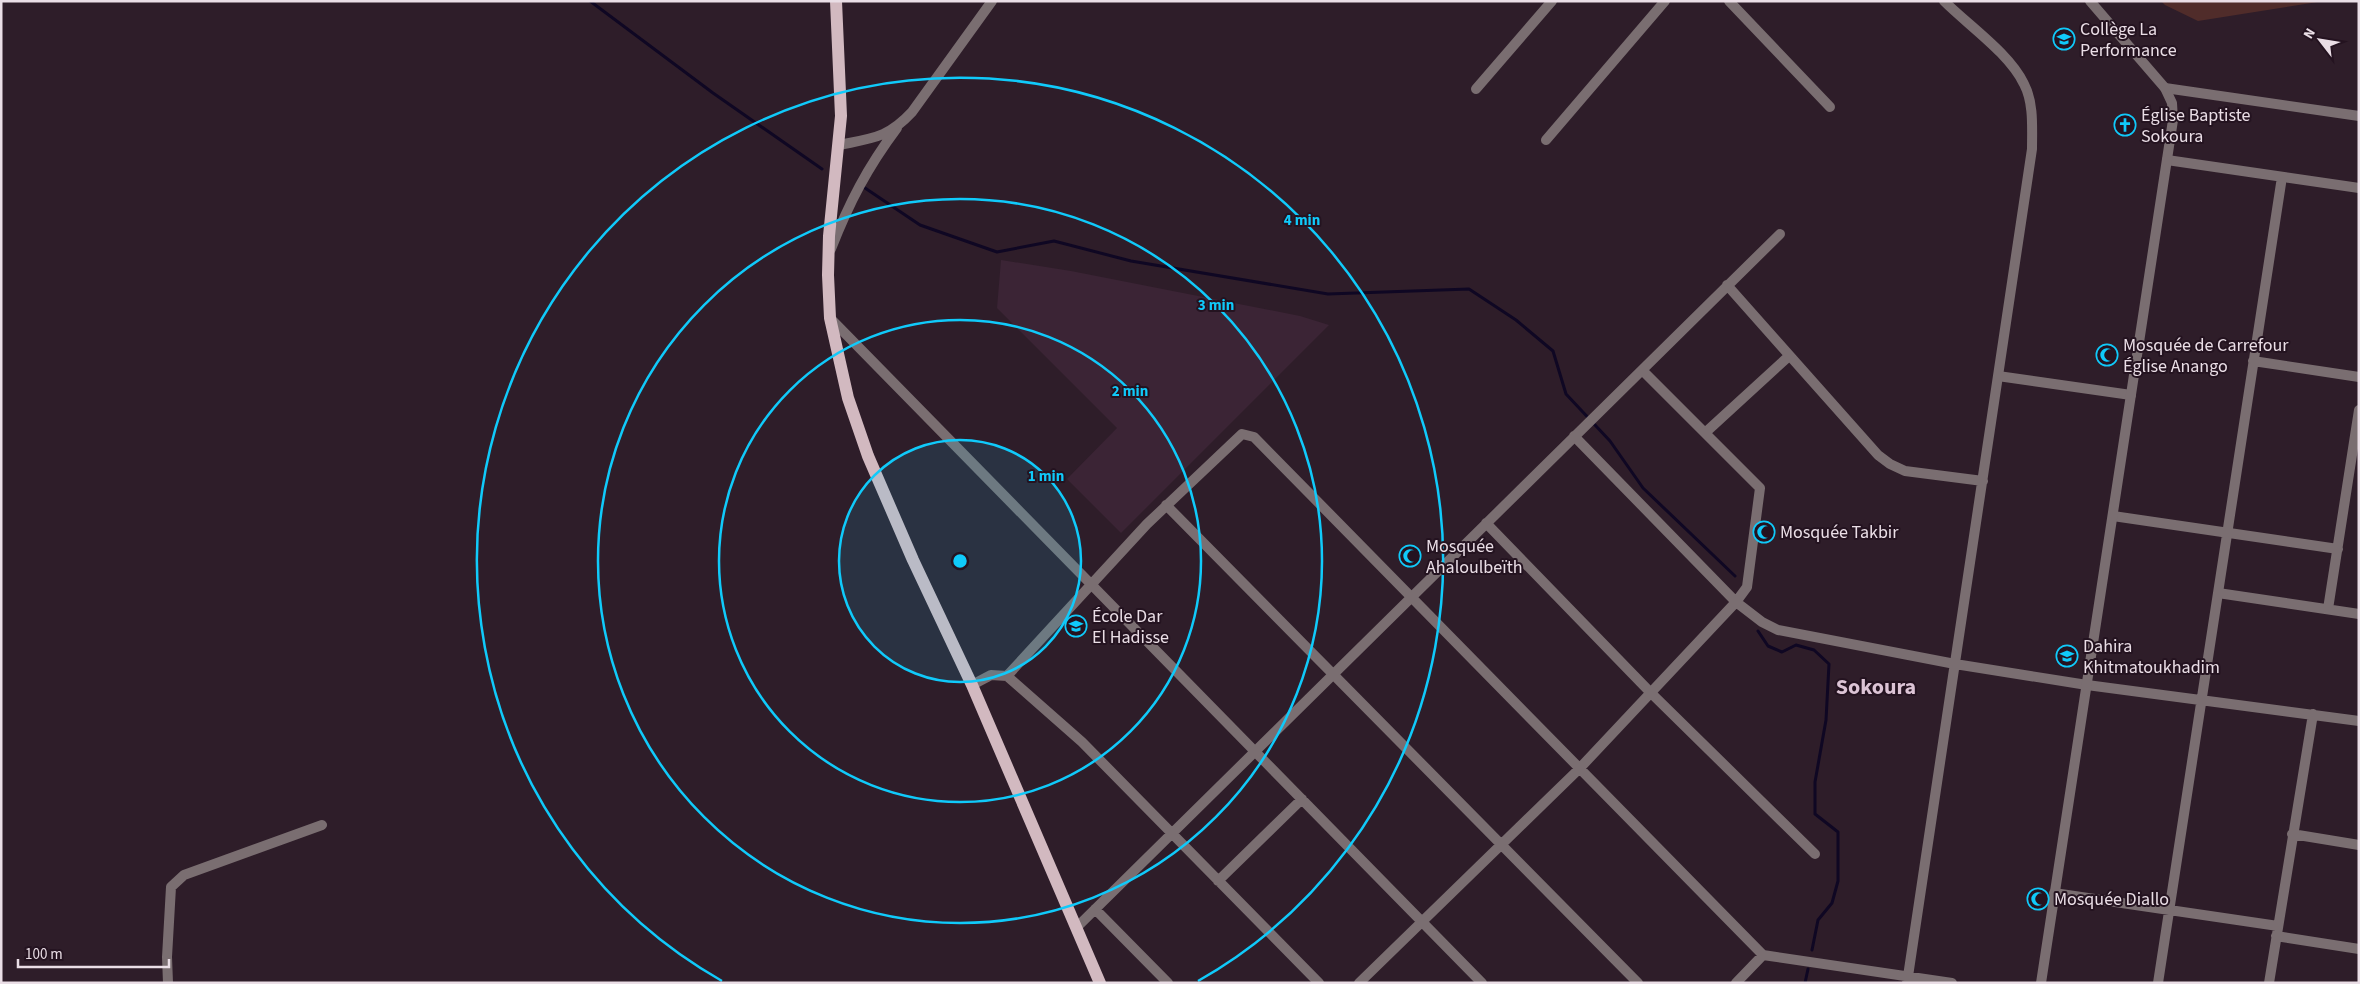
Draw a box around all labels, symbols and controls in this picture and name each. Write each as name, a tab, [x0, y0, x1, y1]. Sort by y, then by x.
north arrow	[2295, 15, 2345, 65]
place label: Collège La Performance	[2080, 17, 2177, 63]
text: N	[2299, 25, 2321, 43]
school or university icon: Collège La Performance	[2052, 27, 2076, 51]
place label: Église Baptiste Sokoura	[2141, 103, 2251, 149]
church icon: Église Baptiste Sokoura	[2113, 113, 2137, 137]
text: 4 min	[1284, 210, 1320, 231]
text: 3 min	[1198, 295, 1234, 316]
place label: Mosquée de Carrefour Église Anango	[2123, 333, 2289, 379]
mosque icon: Mosquée de Carrefour Église Anango	[2095, 343, 2119, 367]
text: 2 min	[1112, 381, 1148, 402]
text: 1 min	[1028, 466, 1064, 487]
mosque icon: Mosquée Takbir	[1752, 520, 1776, 544]
place label: Mosquée Takbir	[1780, 520, 1899, 545]
place label: Mosquée Ahaloulbeïth	[1426, 534, 1523, 580]
mosque icon: Mosquée Ahaloulbeïth	[1398, 544, 1422, 568]
centre of rings	[951, 552, 969, 570]
place label: École Dar El Hadisse	[1092, 604, 1169, 650]
school or university icon: École Dar El Hadisse	[1064, 614, 1088, 638]
place label: Dahira Khitmatoukhadim	[2083, 634, 2220, 680]
school or university icon: Dahira Khitmatoukhadim	[2055, 644, 2079, 668]
district label: Sokoura	[1836, 671, 1916, 703]
mosque icon: Mosquée Diallo	[2026, 887, 2050, 911]
place label: Mosquée Diallo	[2054, 887, 2169, 912]
scale bar	[18, 936, 169, 968]
text: 100 m	[25, 944, 63, 965]

